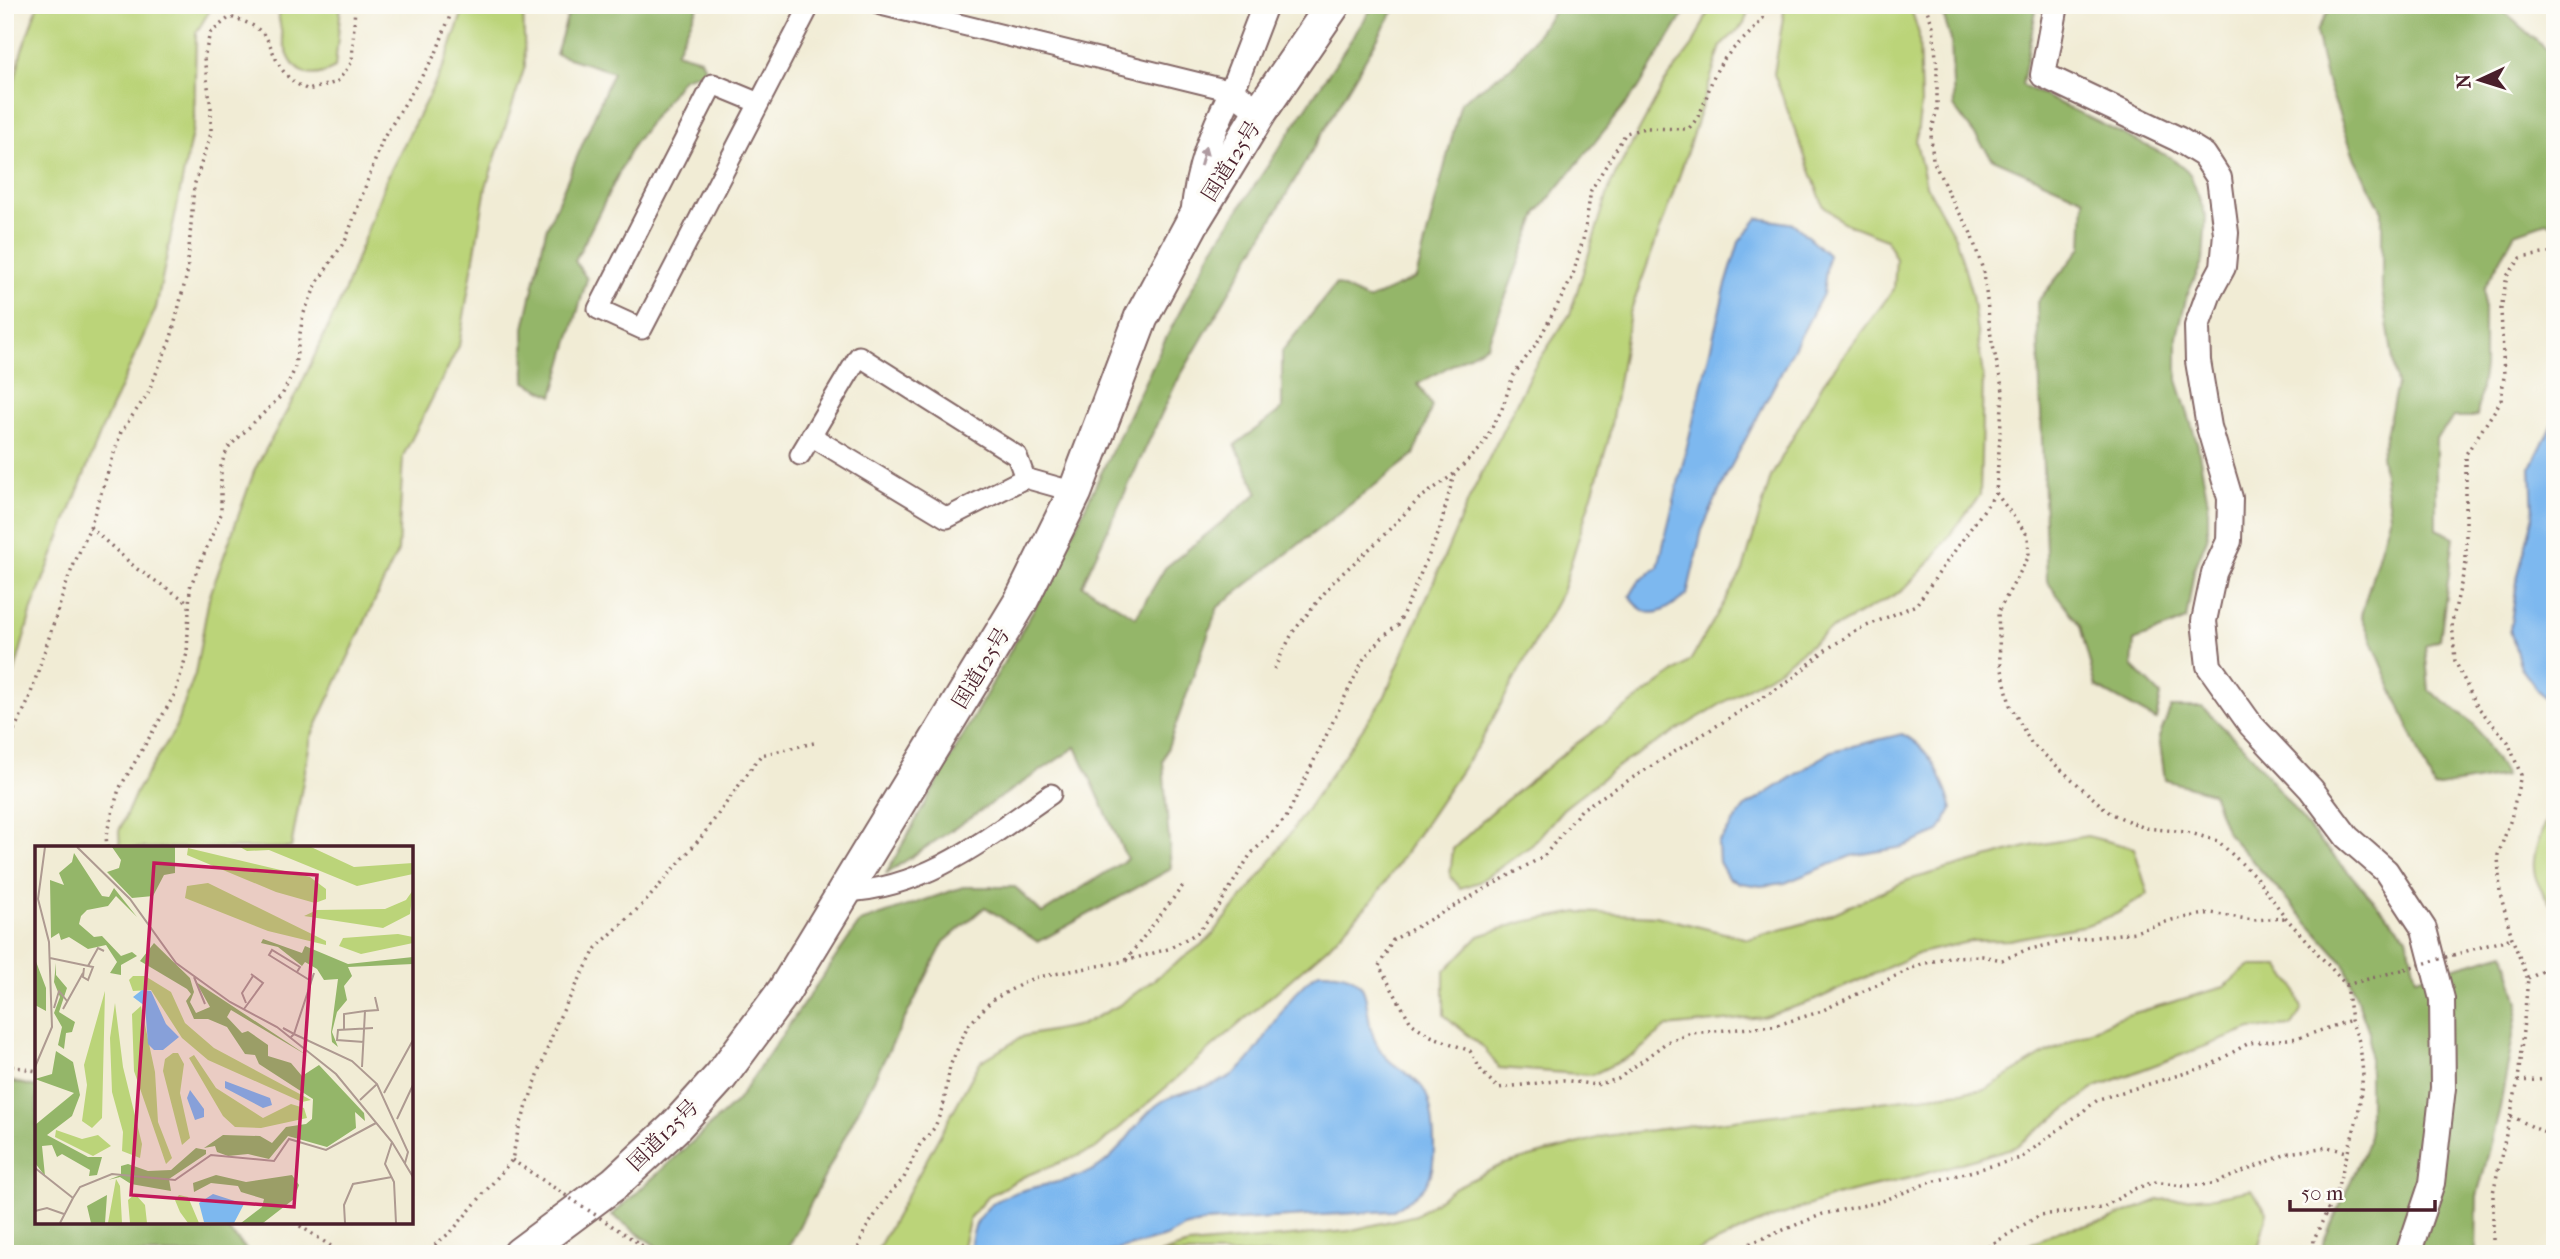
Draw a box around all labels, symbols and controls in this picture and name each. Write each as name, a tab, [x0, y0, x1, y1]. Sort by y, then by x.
north arrow	[2444, 46, 2514, 116]
text: N	[2453, 73, 2476, 89]
street label: 国道125号	[1197, 116, 1265, 206]
one-way arrow	[1199, 145, 1209, 166]
street label: 国道125号	[947, 623, 1015, 713]
inset map	[35, 846, 413, 1224]
street label: 国道125号	[623, 1095, 703, 1175]
scale bar	[2290, 1168, 2436, 1212]
text: 50 m	[2301, 1181, 2344, 1205]

